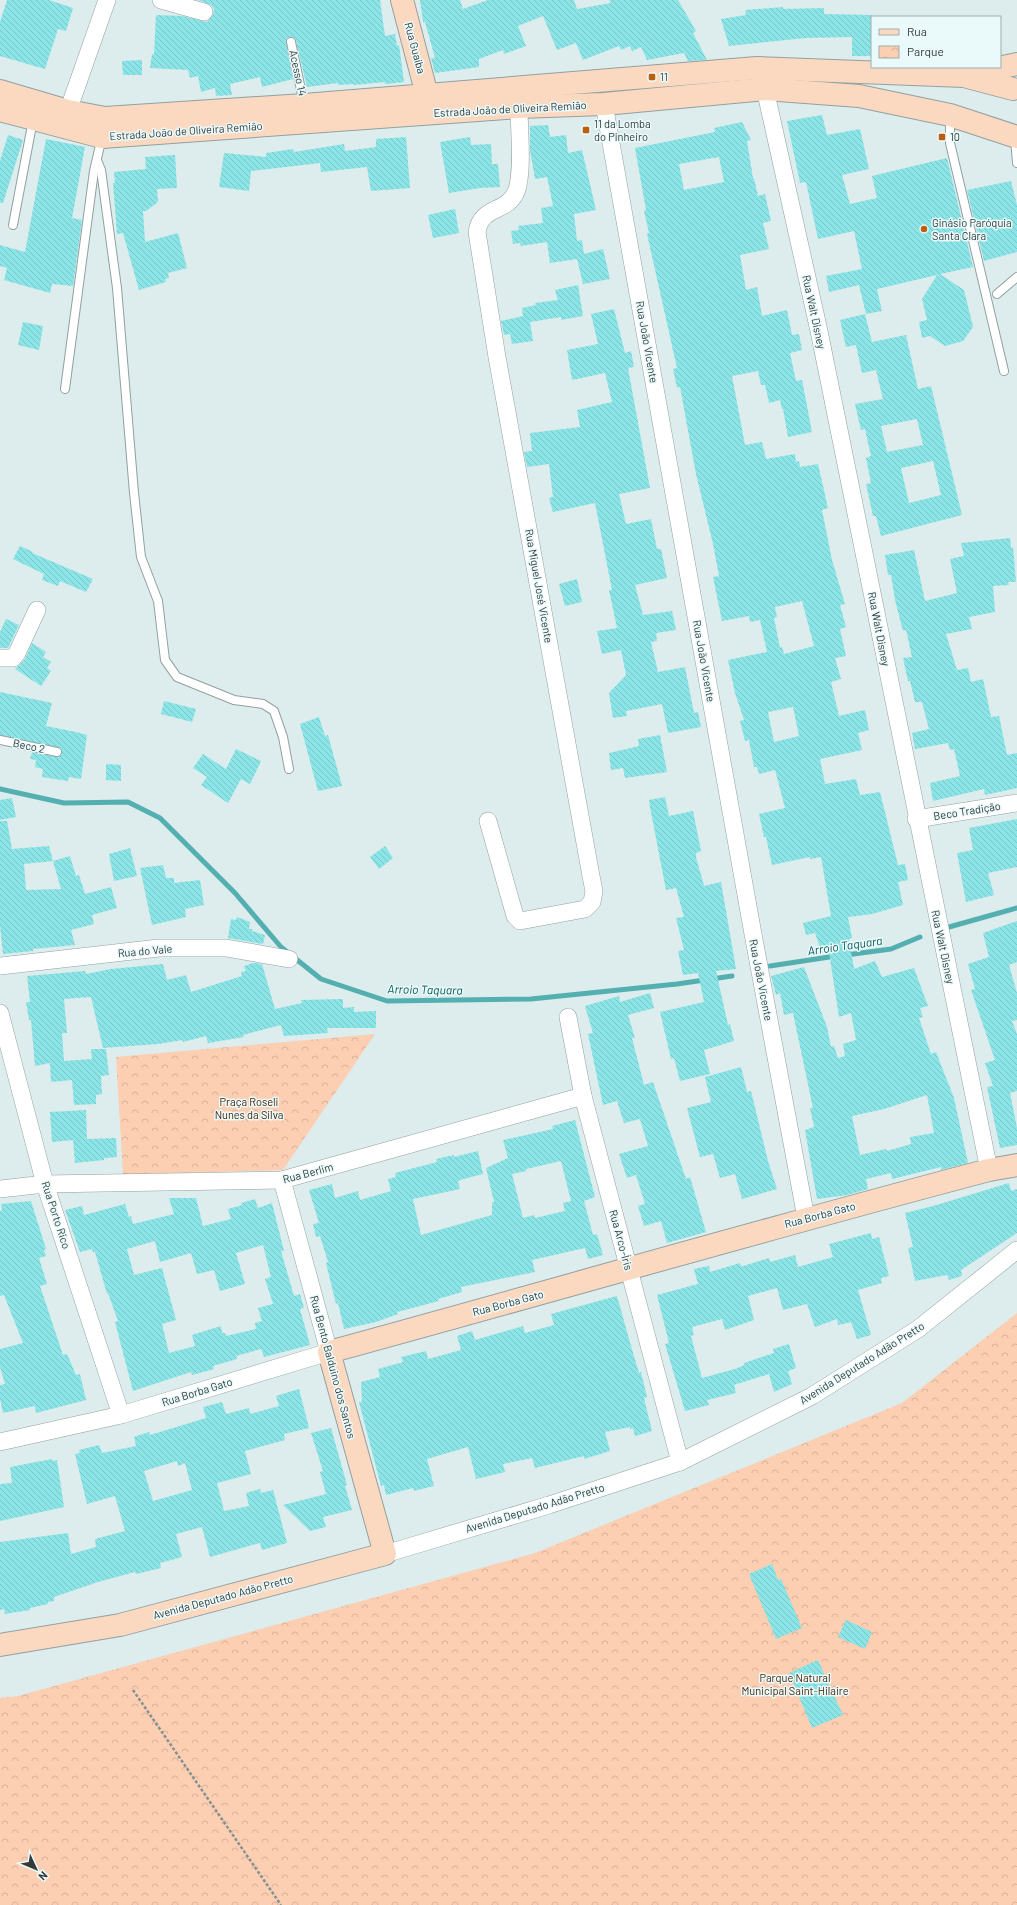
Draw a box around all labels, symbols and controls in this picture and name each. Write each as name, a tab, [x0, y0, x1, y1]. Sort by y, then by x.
legend	[871, 16, 1001, 68]
street label: Rua Guaíba	[402, 21, 429, 75]
text: Rua	[907, 24, 927, 38]
text: Parque	[907, 44, 944, 58]
street label: Acesso 14	[287, 49, 310, 97]
place label: 11	[660, 70, 668, 83]
marker: 11	[647, 72, 657, 82]
street label: Estrada João de Oliveira Remião	[433, 98, 587, 119]
place label: 11 da Lomba do Pinheiro	[594, 117, 651, 143]
street label: Estrada João de Oliveira Remião	[109, 119, 263, 142]
marker: 11 da Lomba do Pinheiro	[581, 125, 591, 135]
place label: 10	[950, 130, 960, 143]
marker: 10	[937, 132, 947, 142]
place label: Ginásio Paróquia Santa Clara	[932, 216, 1012, 242]
marker: Ginásio Paróquia Santa Clara	[919, 224, 929, 234]
street label: Rua Walt Disney	[800, 274, 829, 350]
street label: Rua João Vicente	[634, 300, 661, 384]
street label: Rua Miguel José Vicente	[523, 528, 556, 644]
street label: Rua Walt Disney	[866, 591, 893, 667]
street label: Rua João Vicente	[691, 619, 718, 703]
street label: Beco 2	[12, 736, 46, 755]
street label: Beco Tradição	[932, 799, 1002, 822]
street label: Rua Walt Disney	[929, 909, 958, 985]
water label: Arroio Taquara	[807, 933, 883, 957]
street label: Rua João Vicente	[747, 938, 776, 1022]
street label: Rua do Vale	[117, 942, 173, 959]
water label: Arroio Taquara	[387, 981, 463, 997]
park label: Praça Roseli Nunes da Silva	[215, 1095, 283, 1121]
street label: Rua Berlim	[281, 1160, 335, 1185]
street label: Rua Porto Rico	[39, 1179, 74, 1250]
street label: Rua Borba Gato	[783, 1199, 857, 1230]
street label: Rua Arco-Íris	[607, 1208, 636, 1272]
street label: Rua Borba Gato	[471, 1287, 545, 1318]
street label: Rua Bento Balduino dos Santos	[308, 1294, 359, 1440]
street label: Avenida Deputado Adão Pretto	[797, 1319, 927, 1406]
street label: Rua Borba Gato	[160, 1375, 234, 1408]
street label: Avenida Deputado Adão Pretto	[464, 1480, 606, 1535]
street label: Avenida Deputado Adão Pretto	[151, 1572, 294, 1622]
park label: Parque Natural Municipal Saint-Hilaire	[741, 1671, 849, 1697]
north arrow	[16, 1849, 56, 1889]
text: N	[36, 1869, 51, 1883]

